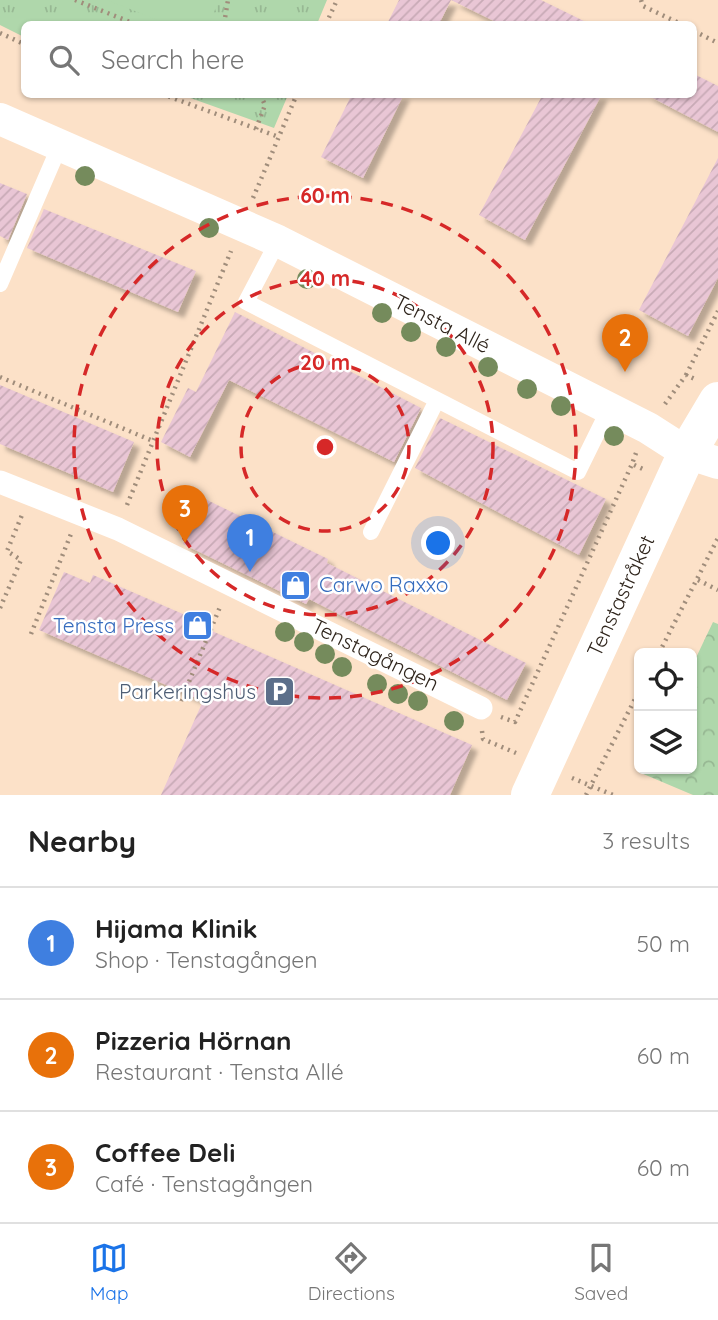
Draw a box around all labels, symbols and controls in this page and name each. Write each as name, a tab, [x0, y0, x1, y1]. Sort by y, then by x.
search box	[21, 21, 697, 98]
icon: search	[45, 41, 83, 79]
text: Search here	[101, 43, 245, 76]
text: 60 m	[300, 182, 350, 208]
text: 40 m	[300, 265, 350, 291]
street label: Tensta Allé	[390, 288, 495, 358]
pin: 2	[602, 314, 648, 372]
text: 20 m	[300, 349, 350, 375]
centre of rings	[313, 435, 337, 459]
pin: 3	[162, 485, 208, 543]
pin: 1	[227, 514, 273, 572]
your location	[421, 526, 455, 560]
street label: Tenstastråket	[581, 531, 660, 661]
shop icon: Carwo Raxxo	[279, 568, 313, 602]
place label: Carwo Raxxo	[319, 571, 448, 597]
shop icon: Tensta Press	[180, 609, 214, 643]
place label: Tensta Press	[53, 612, 174, 638]
street label: Tenstagången	[308, 612, 443, 696]
map controls	[634, 648, 697, 774]
button: locate	[634, 648, 697, 711]
parking icon: Parkeringshus	[262, 675, 296, 709]
place label: Parkeringshus	[119, 678, 256, 704]
button: layers	[634, 711, 697, 774]
text: Nearby	[28, 822, 136, 860]
text: 3 results	[602, 826, 690, 855]
text: Hijama Klinik	[95, 912, 258, 945]
text: 1	[47, 929, 55, 958]
text: 50 m	[637, 929, 690, 958]
text: Shop · Tenstagången	[95, 945, 317, 974]
text: Pizzeria Hörnan	[95, 1024, 292, 1057]
text: 2	[44, 1041, 58, 1070]
text: 60 m	[637, 1041, 690, 1070]
text: Restaurant · Tensta Allé	[95, 1057, 344, 1086]
text: Coffee Deli	[95, 1136, 236, 1169]
text: 3	[45, 1153, 57, 1182]
text: 60 m	[637, 1153, 690, 1182]
text: Café · Tenstagången	[95, 1169, 313, 1198]
tab: Map	[90, 1239, 128, 1305]
tab: Directions	[308, 1239, 395, 1305]
tab: Saved	[574, 1239, 628, 1305]

